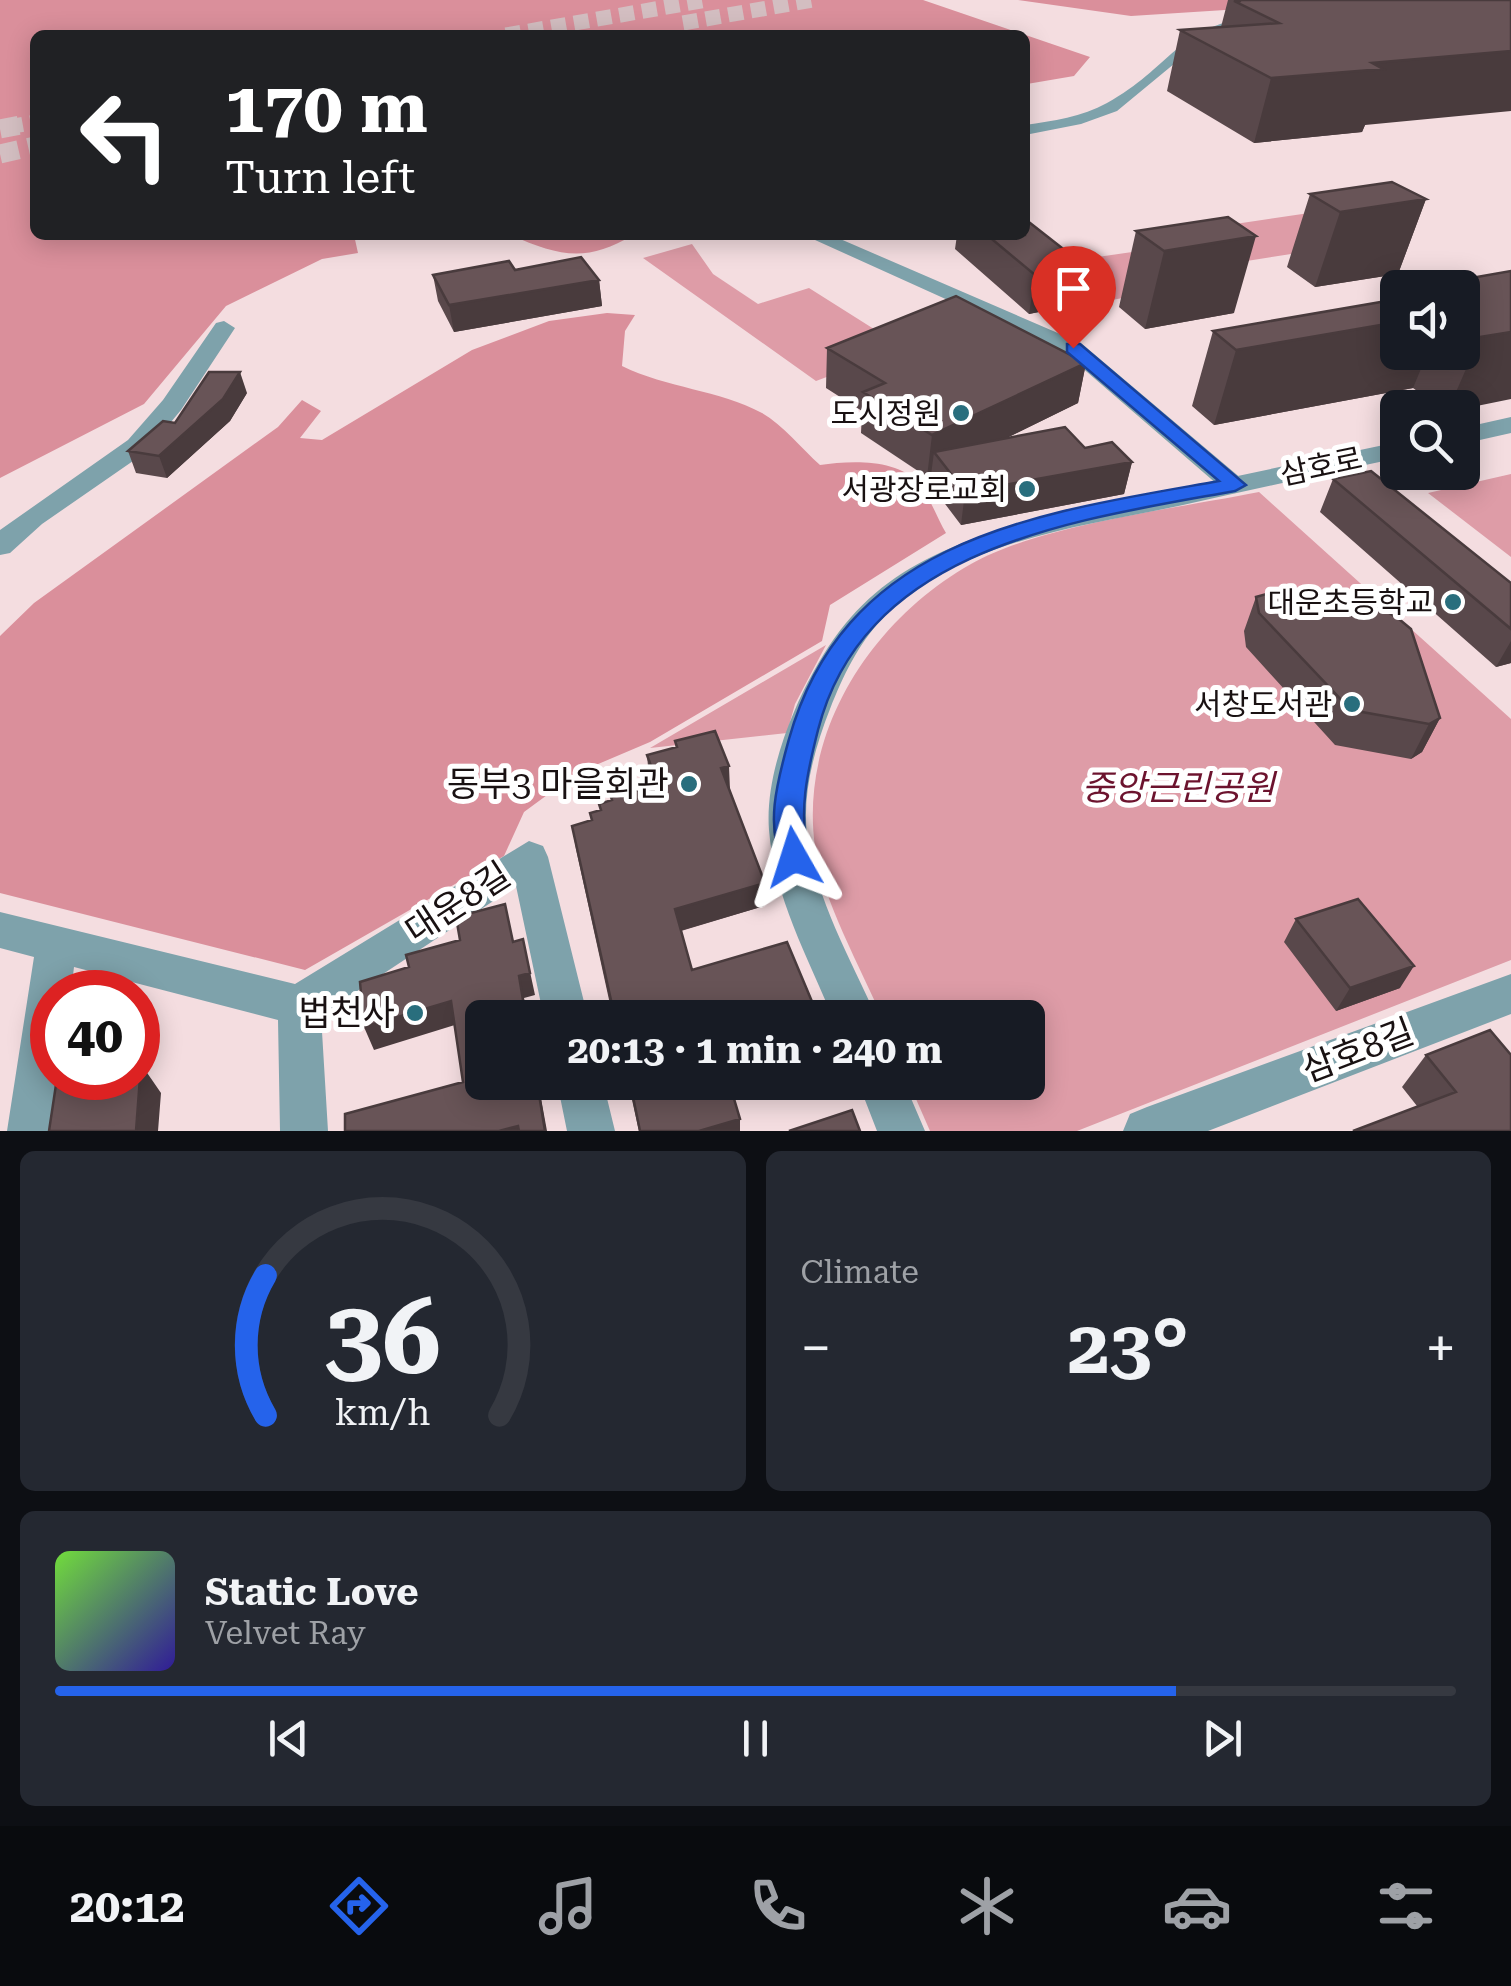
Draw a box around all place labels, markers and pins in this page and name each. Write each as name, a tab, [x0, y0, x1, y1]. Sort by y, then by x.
pin	[1031, 246, 1116, 349]
place label: 도시정원	[831, 396, 941, 431]
marker: 도시정원	[950, 402, 972, 424]
place label: 서광장로교회	[841, 472, 1007, 507]
marker: 서광장로교회	[1016, 478, 1038, 500]
place label: 대운초등학교	[1267, 585, 1433, 620]
marker: 대운초등학교	[1442, 591, 1464, 613]
place label: 서창도서관	[1194, 687, 1332, 722]
marker: 서창도서관	[1341, 693, 1363, 715]
place label: 동부3 마을회관	[447, 764, 669, 805]
marker: 동부3 마을회관	[678, 773, 700, 795]
place label: 법천사	[298, 993, 395, 1034]
marker: 법천사	[404, 1002, 426, 1024]

